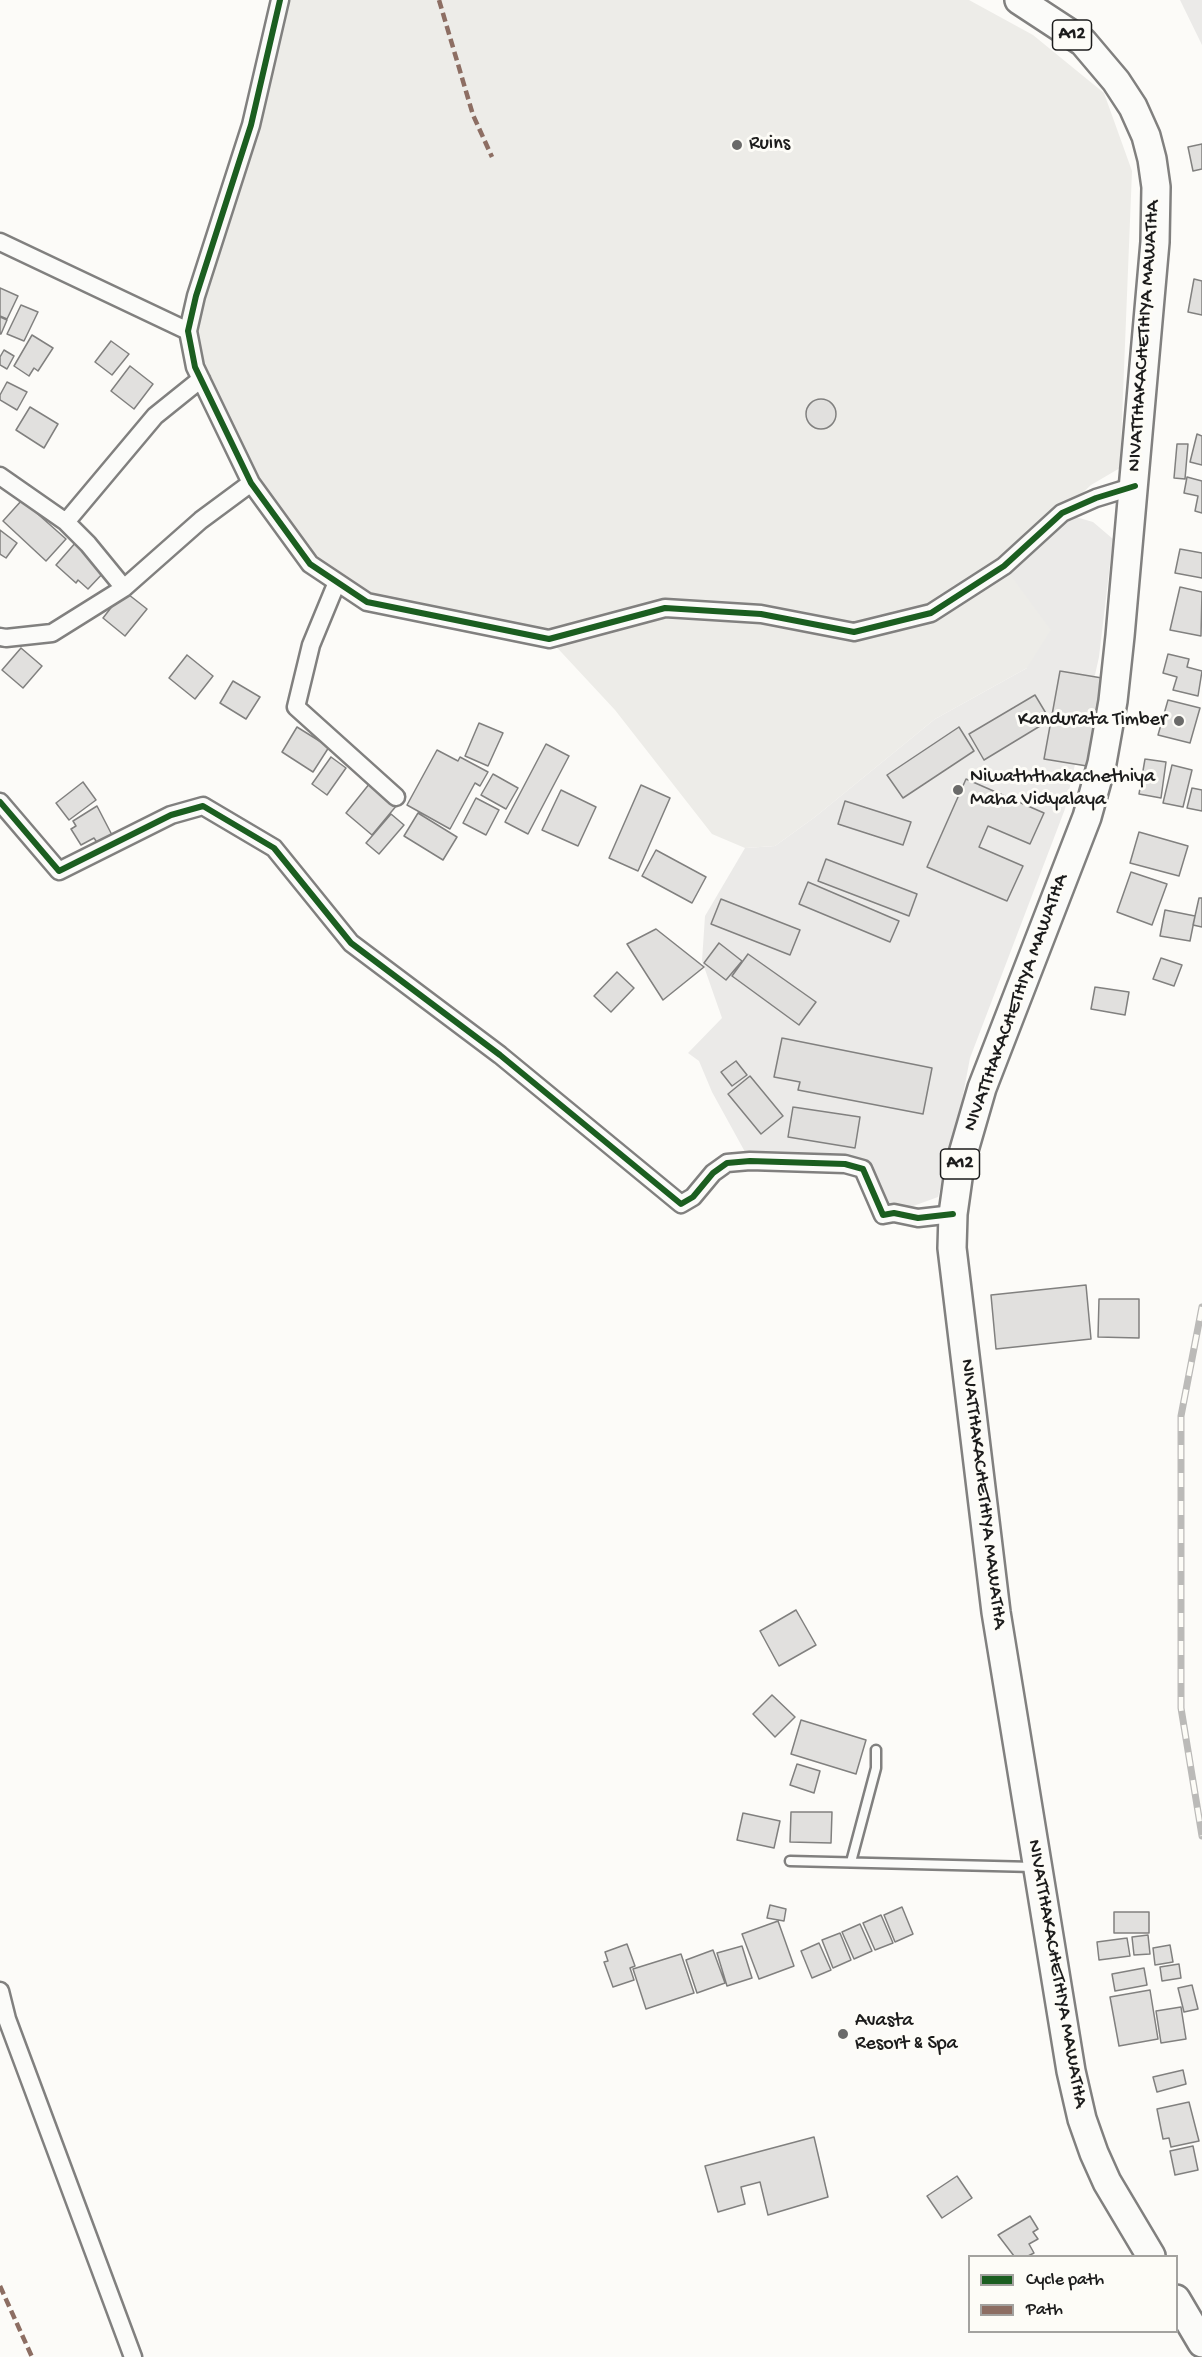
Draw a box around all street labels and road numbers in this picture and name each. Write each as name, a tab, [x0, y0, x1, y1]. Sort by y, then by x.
road number: A12	[1052, 20, 1092, 50]
street label: NIVATTHAKACHETHIYA MAWATHA	[1124, 199, 1166, 473]
street label: NIVATTHAKACHETHIYA MAWATHA	[959, 871, 1075, 1135]
road number: A12	[940, 1149, 980, 1179]
street label: NIVATTHAKACHETHIYA MAWATHA	[954, 1358, 1010, 1630]
street label: NIVATTHAKACHETHIYA MAWATHA	[1021, 1838, 1091, 2110]

